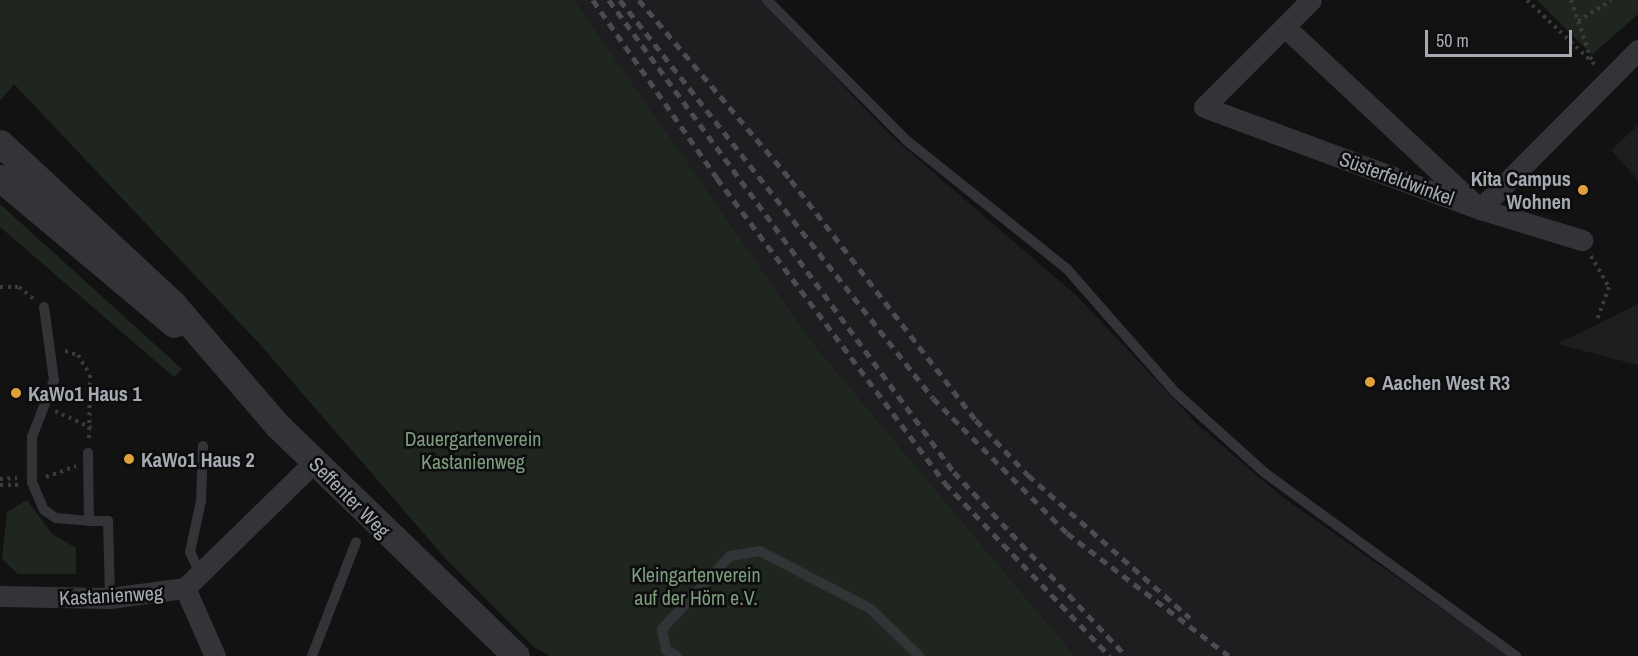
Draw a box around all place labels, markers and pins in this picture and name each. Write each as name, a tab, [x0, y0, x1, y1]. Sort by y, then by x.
place label: Kita Campus Wohnen	[1471, 166, 1571, 213]
marker: Kita Campus Wohnen	[1576, 183, 1590, 197]
place label: Aachen West R3	[1382, 370, 1510, 394]
marker: Aachen West R3	[1363, 375, 1377, 389]
place label: KaWo1 Haus 1	[28, 381, 142, 405]
marker: KaWo1 Haus 1	[9, 386, 23, 400]
place label: KaWo1 Haus 2	[141, 447, 255, 471]
marker: KaWo1 Haus 2	[122, 452, 136, 466]

